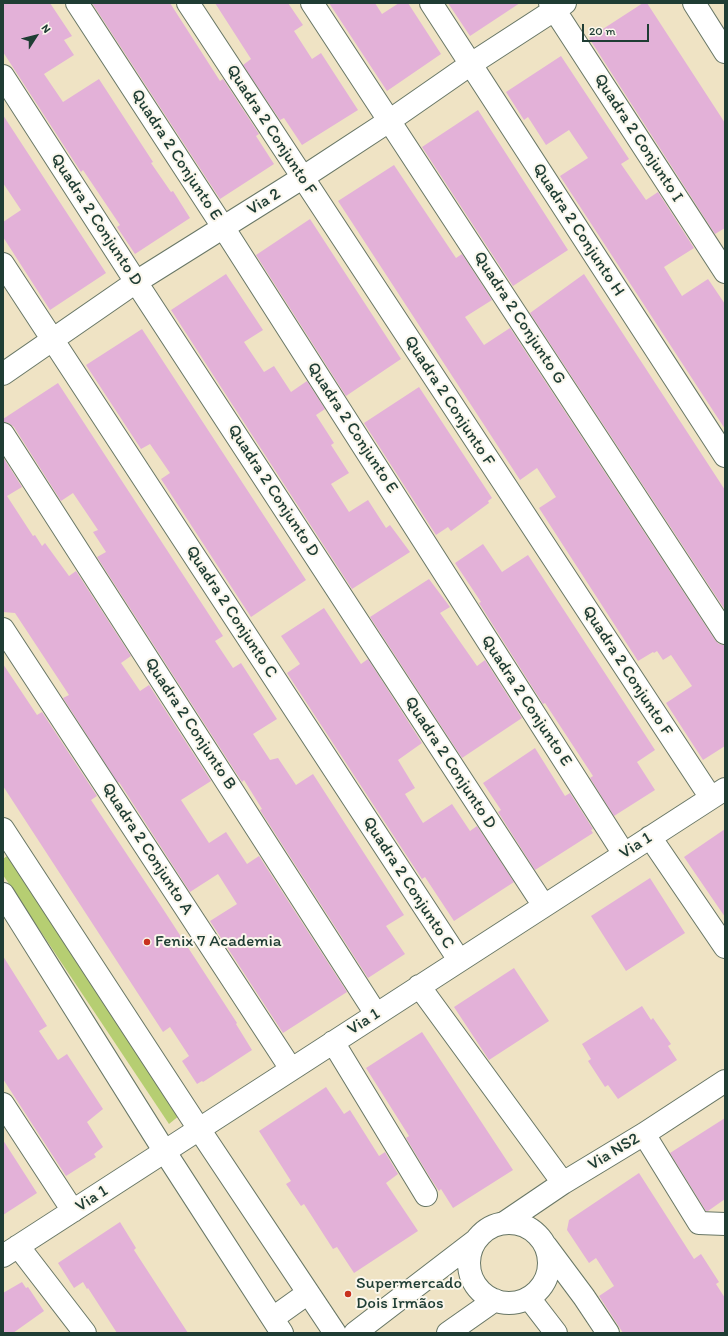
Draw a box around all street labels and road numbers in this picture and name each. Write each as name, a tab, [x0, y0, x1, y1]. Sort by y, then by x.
street label: Quadra 2 Conjunto F	[221, 61, 321, 199]
street label: Quadra 2 Conjunto I	[589, 70, 687, 206]
street label: Quadra 2 Conjunto E	[126, 86, 226, 224]
street label: Quadra 2 Conjunto D	[46, 150, 146, 290]
street label: Quadra 2 Conjunto H	[527, 160, 629, 300]
street label: Via 2	[244, 184, 284, 220]
street label: Quadra 2 Conjunto G	[468, 248, 570, 388]
street label: Quadra 2 Conjunto F	[399, 332, 499, 470]
street label: Quadra 2 Conjunto E	[302, 359, 402, 497]
street label: Quadra 2 Conjunto D	[223, 421, 323, 561]
street label: Quadra 2 Conjunto C	[181, 542, 281, 682]
street label: Quadra 2 Conjunto F	[577, 602, 677, 740]
street label: Quadra 2 Conjunto E	[476, 632, 576, 770]
street label: Quadra 2 Conjunto B	[140, 654, 240, 794]
street label: Quadra 2 Conjunto D	[400, 693, 500, 833]
street label: Quadra 2 Conjunto A	[97, 779, 197, 919]
street label: Quadra 2 Conjunto C	[358, 813, 458, 953]
street label: Via 1	[616, 828, 656, 864]
street label: Via 1	[344, 1004, 384, 1040]
street label: Via NS2	[585, 1129, 643, 1175]
street label: Via 1	[72, 1181, 112, 1217]

